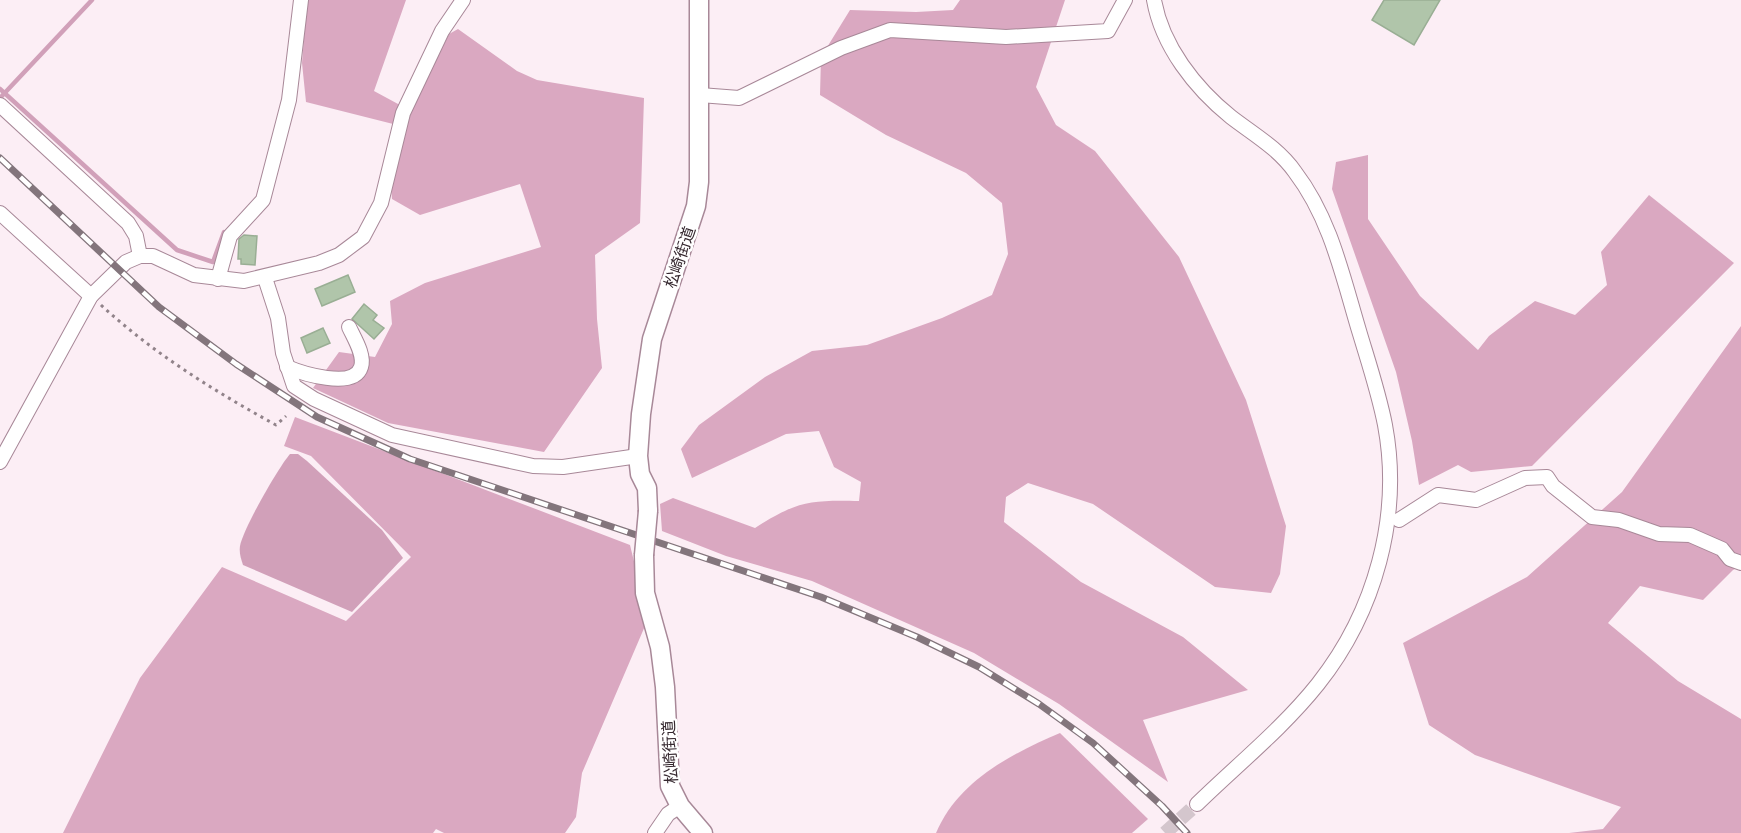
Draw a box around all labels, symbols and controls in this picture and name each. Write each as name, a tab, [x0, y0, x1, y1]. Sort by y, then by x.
street label: 松崎街道	[660, 224, 698, 290]
street label: 松崎街道	[658, 720, 680, 784]

